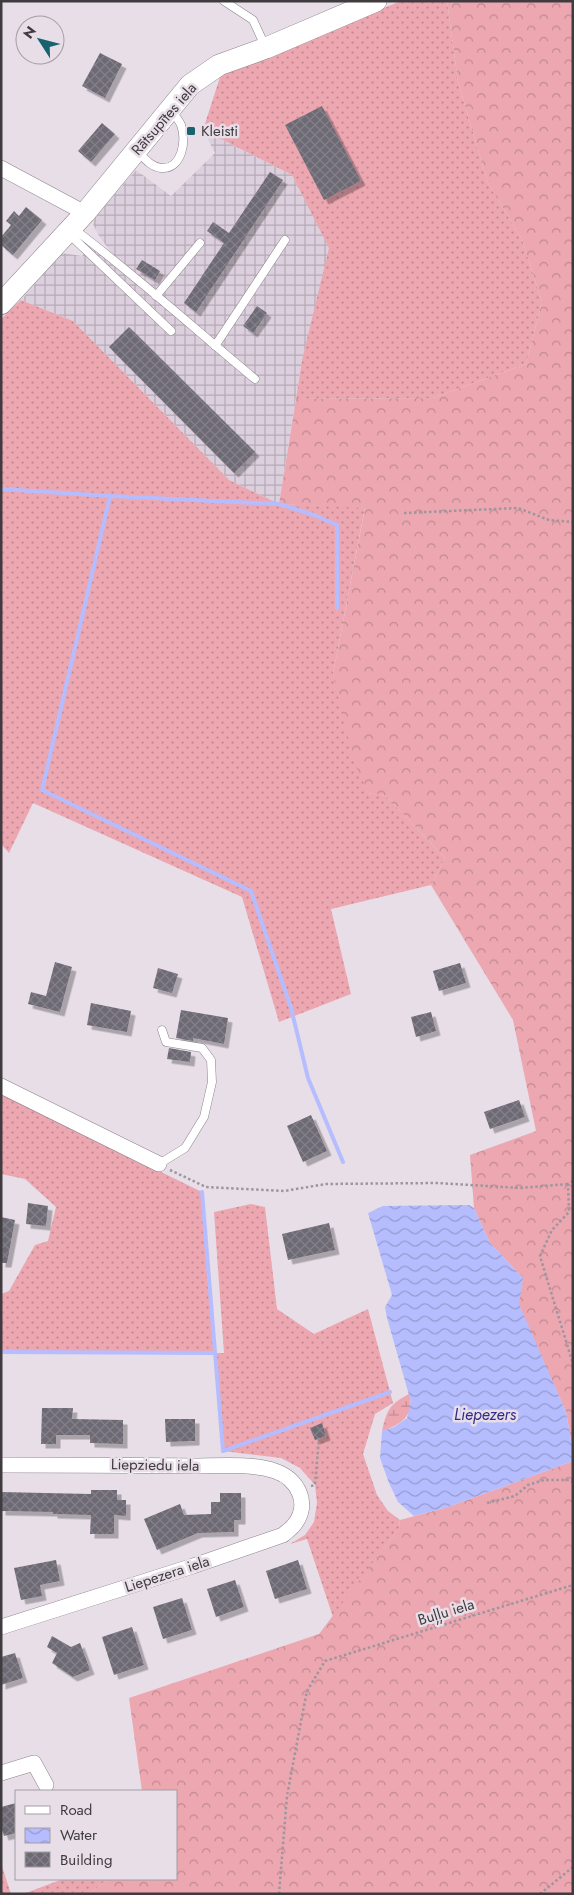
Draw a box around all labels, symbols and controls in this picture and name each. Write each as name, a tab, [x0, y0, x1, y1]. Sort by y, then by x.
north arrow	[15, 15, 65, 65]
text: N	[18, 22, 41, 43]
street label: Rātsupītes iela	[126, 78, 202, 160]
place label: Kleisti	[201, 120, 238, 142]
marker: Kleisti	[185, 125, 197, 137]
water label: Liepezers	[454, 1403, 517, 1426]
street label: Liepziedu iela	[111, 1453, 199, 1477]
street label: Liepezera iela	[122, 1550, 212, 1598]
street label: Buļļu iela	[415, 1593, 477, 1631]
legend	[15, 1790, 178, 1880]
text: Road	[60, 1799, 92, 1821]
text: Water	[60, 1824, 98, 1846]
text: Building	[60, 1849, 112, 1871]

